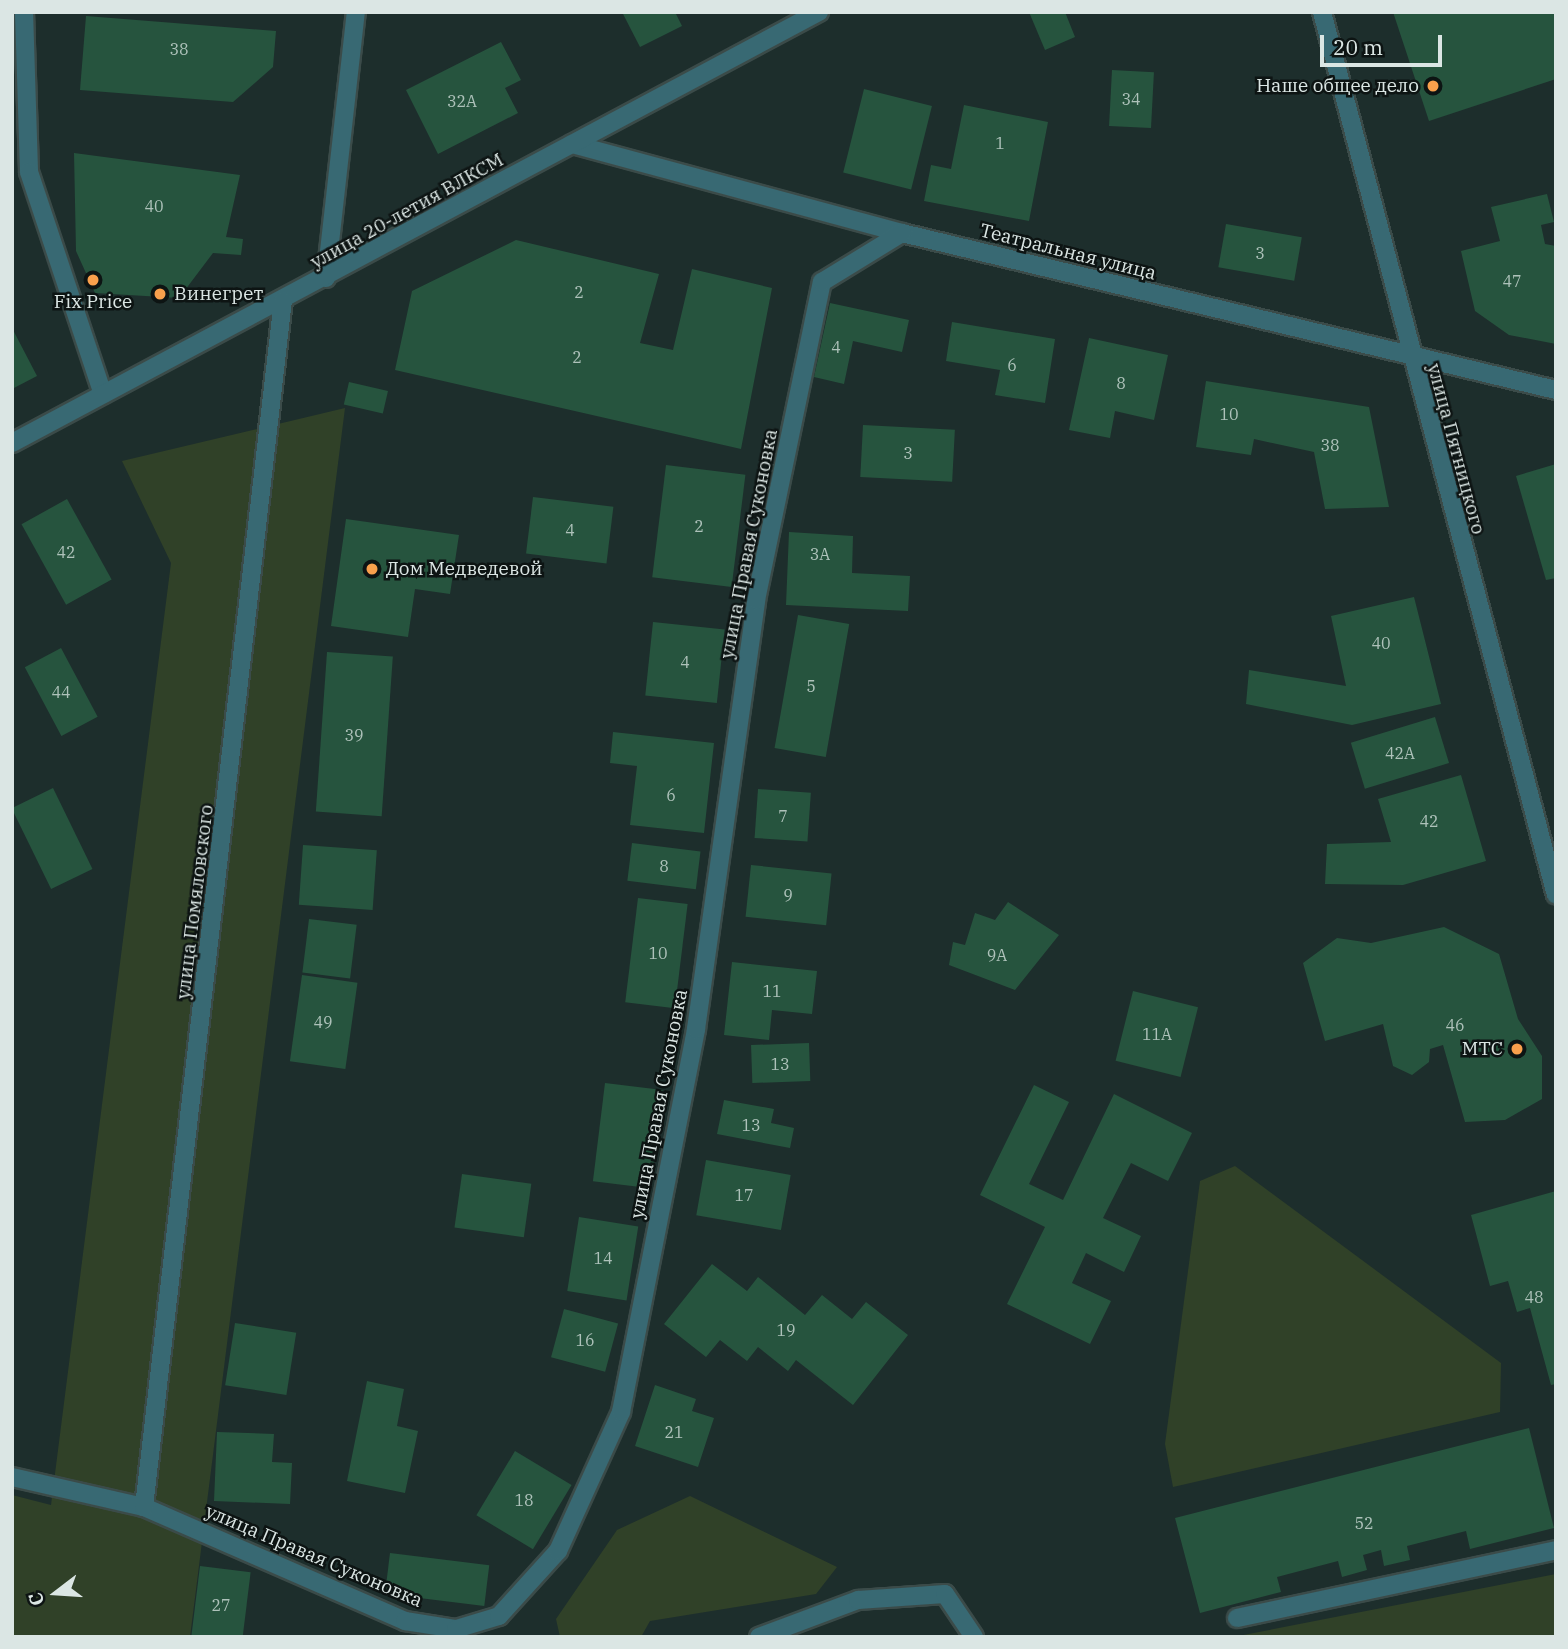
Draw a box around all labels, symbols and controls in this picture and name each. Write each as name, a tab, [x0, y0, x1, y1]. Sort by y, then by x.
scale bar	[1323, 21, 1446, 65]
text: 20 m	[1333, 33, 1383, 61]
house number: 38	[169, 39, 189, 59]
place label: Наше общее дело	[1256, 75, 1419, 97]
marker: Наше общее дело	[1425, 78, 1441, 94]
house number: 34	[1121, 89, 1141, 109]
house number: 32А	[447, 91, 477, 111]
house number: 1	[995, 133, 1005, 153]
street label: улица 20-летия ВЛКСМ	[307, 148, 507, 274]
house number: 40	[144, 196, 164, 216]
street label: Театральная улица	[978, 219, 1158, 285]
house number: 3	[1255, 243, 1265, 263]
house number: 47	[1502, 271, 1522, 291]
marker: Fix Price	[85, 272, 101, 288]
house number: 2	[574, 282, 584, 302]
place label: Винегрет	[174, 283, 263, 305]
marker: Винегрет	[152, 286, 168, 302]
place label: Fix Price	[54, 291, 132, 313]
house number: 4	[831, 337, 841, 357]
house number: 2	[572, 347, 582, 367]
house number: 6	[1007, 355, 1017, 375]
street label: улица Пятницкого	[1422, 361, 1490, 537]
house number: 8	[1116, 373, 1126, 393]
house number: 10	[1219, 404, 1239, 424]
street label: улица Правая Суконовка	[716, 427, 782, 661]
house number: 38	[1320, 435, 1340, 455]
house number: 3	[903, 443, 913, 463]
house number: 2	[694, 516, 704, 536]
house number: 4	[565, 520, 575, 540]
house number: 42	[56, 542, 76, 562]
house number: 3А	[810, 544, 830, 564]
place label: Дом Медведевой	[386, 558, 543, 580]
marker: Дом Медведевой	[364, 561, 380, 577]
house number: 40	[1371, 633, 1391, 653]
house number: 4	[680, 652, 690, 672]
house number: 5	[806, 676, 816, 696]
house number: 44	[51, 682, 71, 702]
house number: 39	[344, 725, 364, 745]
house number: 42А	[1385, 743, 1415, 763]
house number: 6	[666, 785, 676, 805]
street label: улица Помяловского	[172, 803, 218, 1001]
house number: 7	[778, 806, 788, 826]
house number: 42	[1419, 811, 1439, 831]
house number: 8	[659, 856, 669, 876]
house number: 9	[783, 885, 793, 905]
house number: 10	[648, 943, 668, 963]
house number: 9А	[987, 945, 1007, 965]
house number: 11	[762, 981, 782, 1001]
street label: улица Правая Суконовка	[626, 987, 692, 1221]
house number: 49	[313, 1012, 333, 1032]
house number: 46	[1445, 1015, 1465, 1035]
house number: 11А	[1142, 1024, 1172, 1044]
place label: МТС	[1462, 1038, 1503, 1060]
marker: МТС	[1509, 1041, 1525, 1057]
house number: 13	[770, 1054, 790, 1074]
house number: 13	[741, 1115, 761, 1135]
house number: 17	[734, 1185, 754, 1205]
house number: 14	[593, 1248, 613, 1268]
house number: 48	[1524, 1287, 1544, 1307]
house number: 19	[776, 1320, 796, 1340]
house number: 16	[575, 1330, 595, 1350]
house number: 21	[664, 1422, 684, 1442]
house number: 18	[514, 1490, 534, 1510]
street label: улица Правая Суконовка	[202, 1500, 426, 1612]
house number: 52	[1354, 1513, 1374, 1533]
north arrow	[21, 1558, 91, 1628]
text: С	[23, 1590, 49, 1609]
house number: 27	[211, 1595, 231, 1615]

